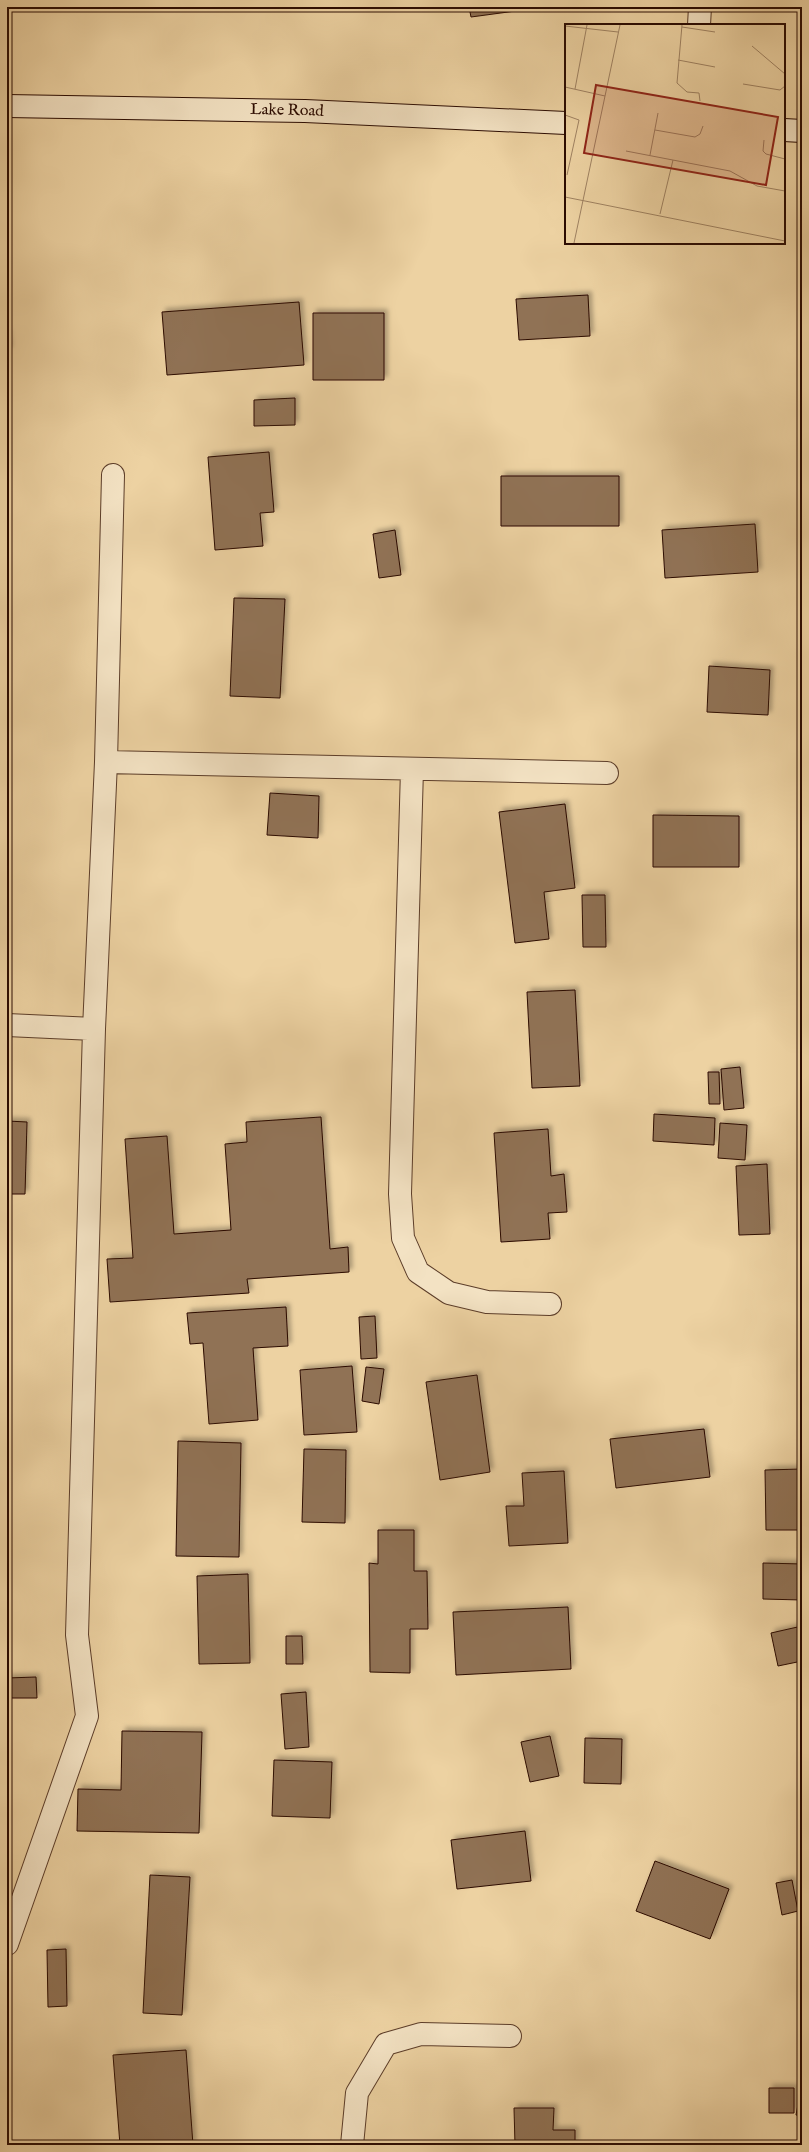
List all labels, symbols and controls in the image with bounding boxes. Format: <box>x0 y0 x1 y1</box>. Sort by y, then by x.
inset map <box>565 24 785 244</box>
street label: Lake Road <box>250 100 325 122</box>

